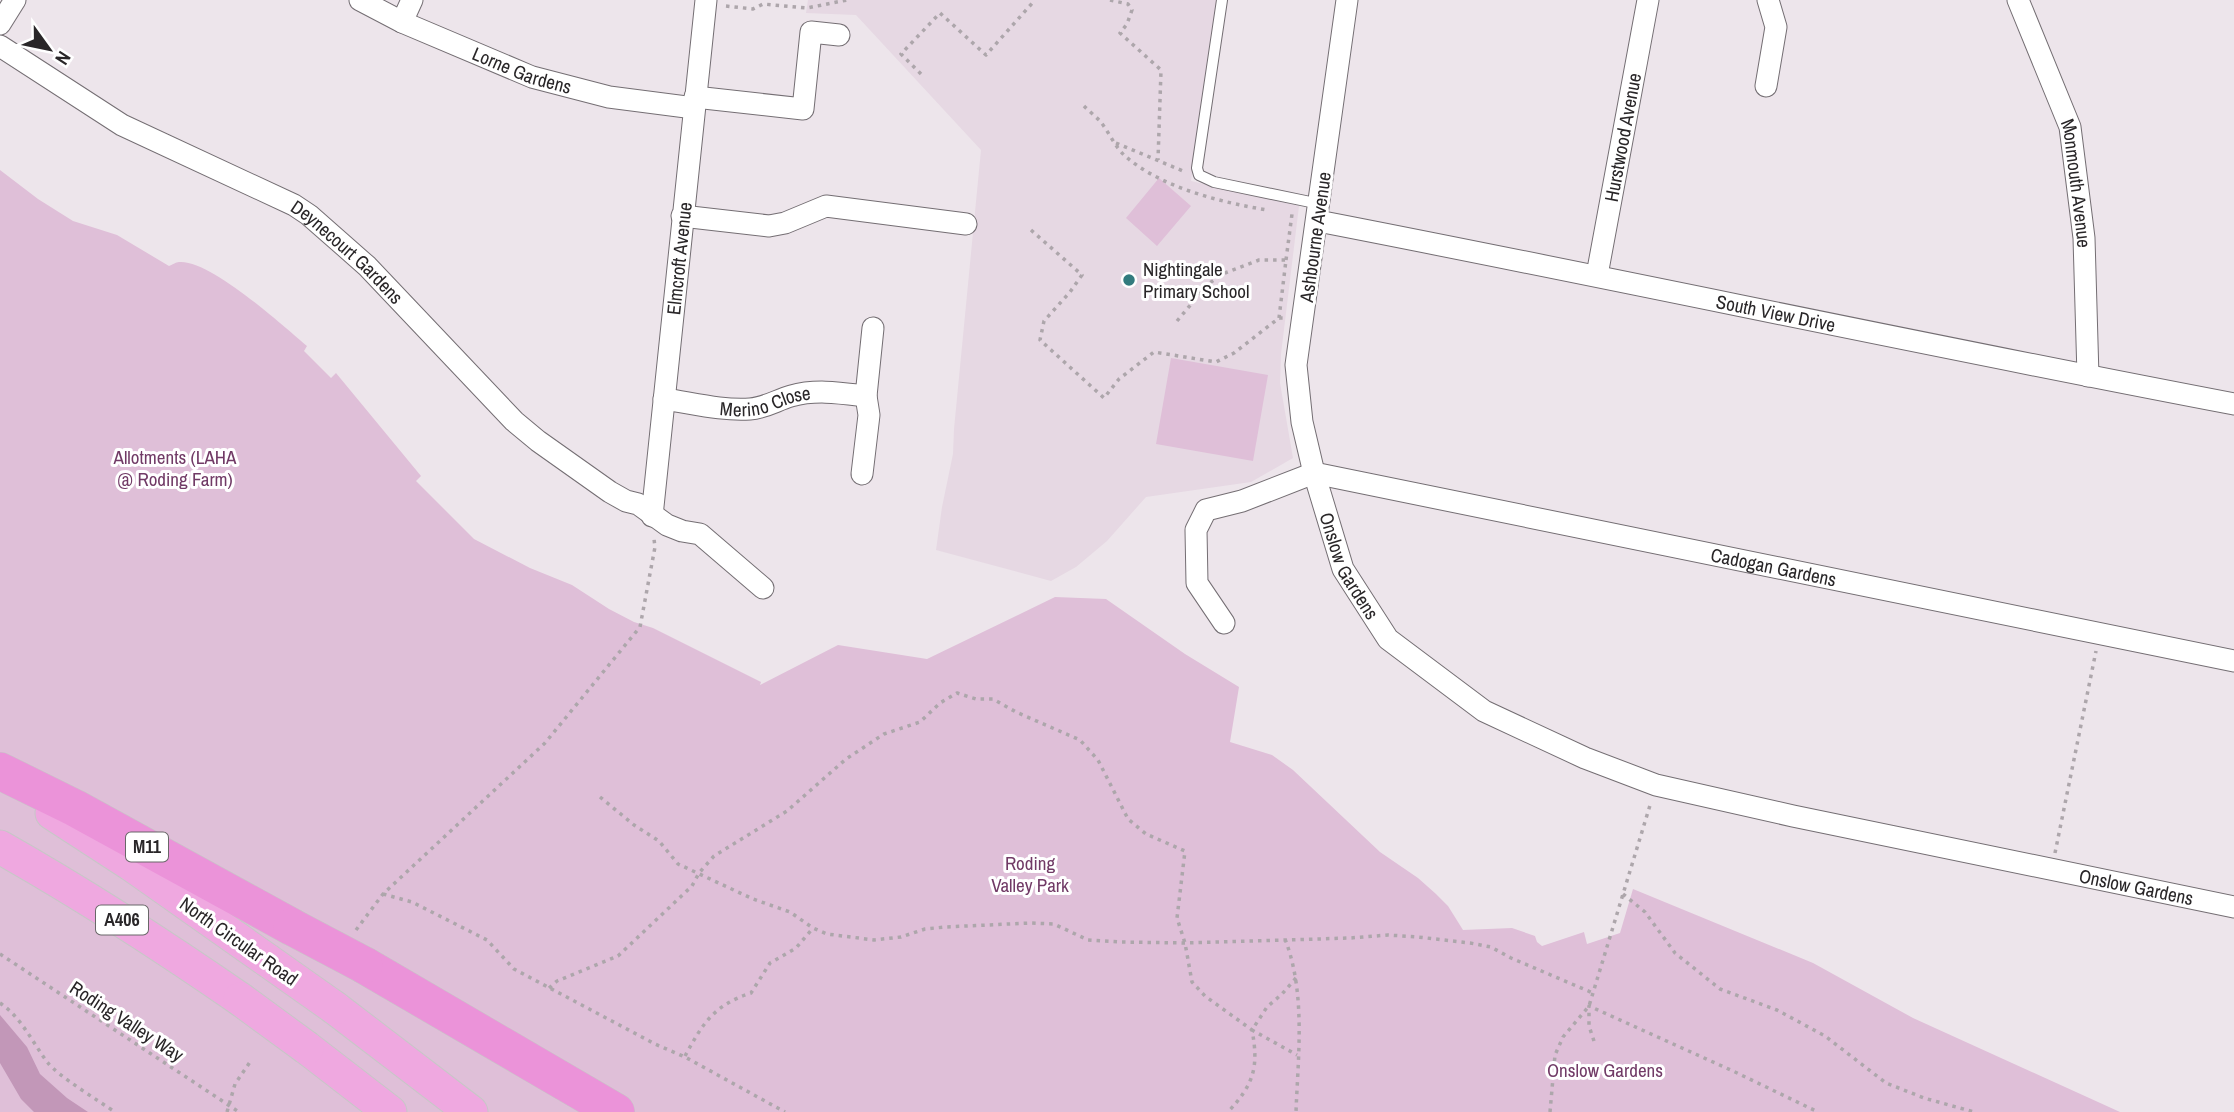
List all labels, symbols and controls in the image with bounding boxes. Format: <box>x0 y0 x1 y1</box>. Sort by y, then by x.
north arrow <box>14 14 84 84</box>
street label: Lorne Gardens <box>468 40 575 100</box>
text: N <box>49 46 77 70</box>
street label: Hurstwood Avenue <box>1598 71 1647 204</box>
street label: Monmouth Avenue <box>2055 115 2097 248</box>
street label: Ashbourne Avenue <box>1293 170 1337 305</box>
street label: Deynecourt Gardens <box>286 194 409 310</box>
street label: Elmcroft Avenue <box>660 201 698 316</box>
place label: Nightingale Primary School <box>1143 256 1250 304</box>
marker: Nightingale Primary School <box>1121 272 1137 288</box>
street label: South View Drive <box>1714 288 1838 338</box>
street label: Merino Close <box>719 380 812 422</box>
park label: Allotments (LAHA @ Roding Farm) <box>113 444 237 492</box>
street label: Onslow Gardens <box>1314 509 1385 625</box>
street label: Cadogan Gardens <box>1708 541 1839 592</box>
road number: M11 <box>126 832 168 862</box>
park label: Roding Valley Park <box>991 850 1069 898</box>
street label: Onslow Gardens <box>2077 862 2196 911</box>
street label: North Circular Road <box>175 891 303 991</box>
road number: A406 <box>96 905 148 934</box>
street label: Roding Valley Way <box>65 974 189 1068</box>
park label: Onslow Gardens <box>1547 1057 1663 1083</box>

